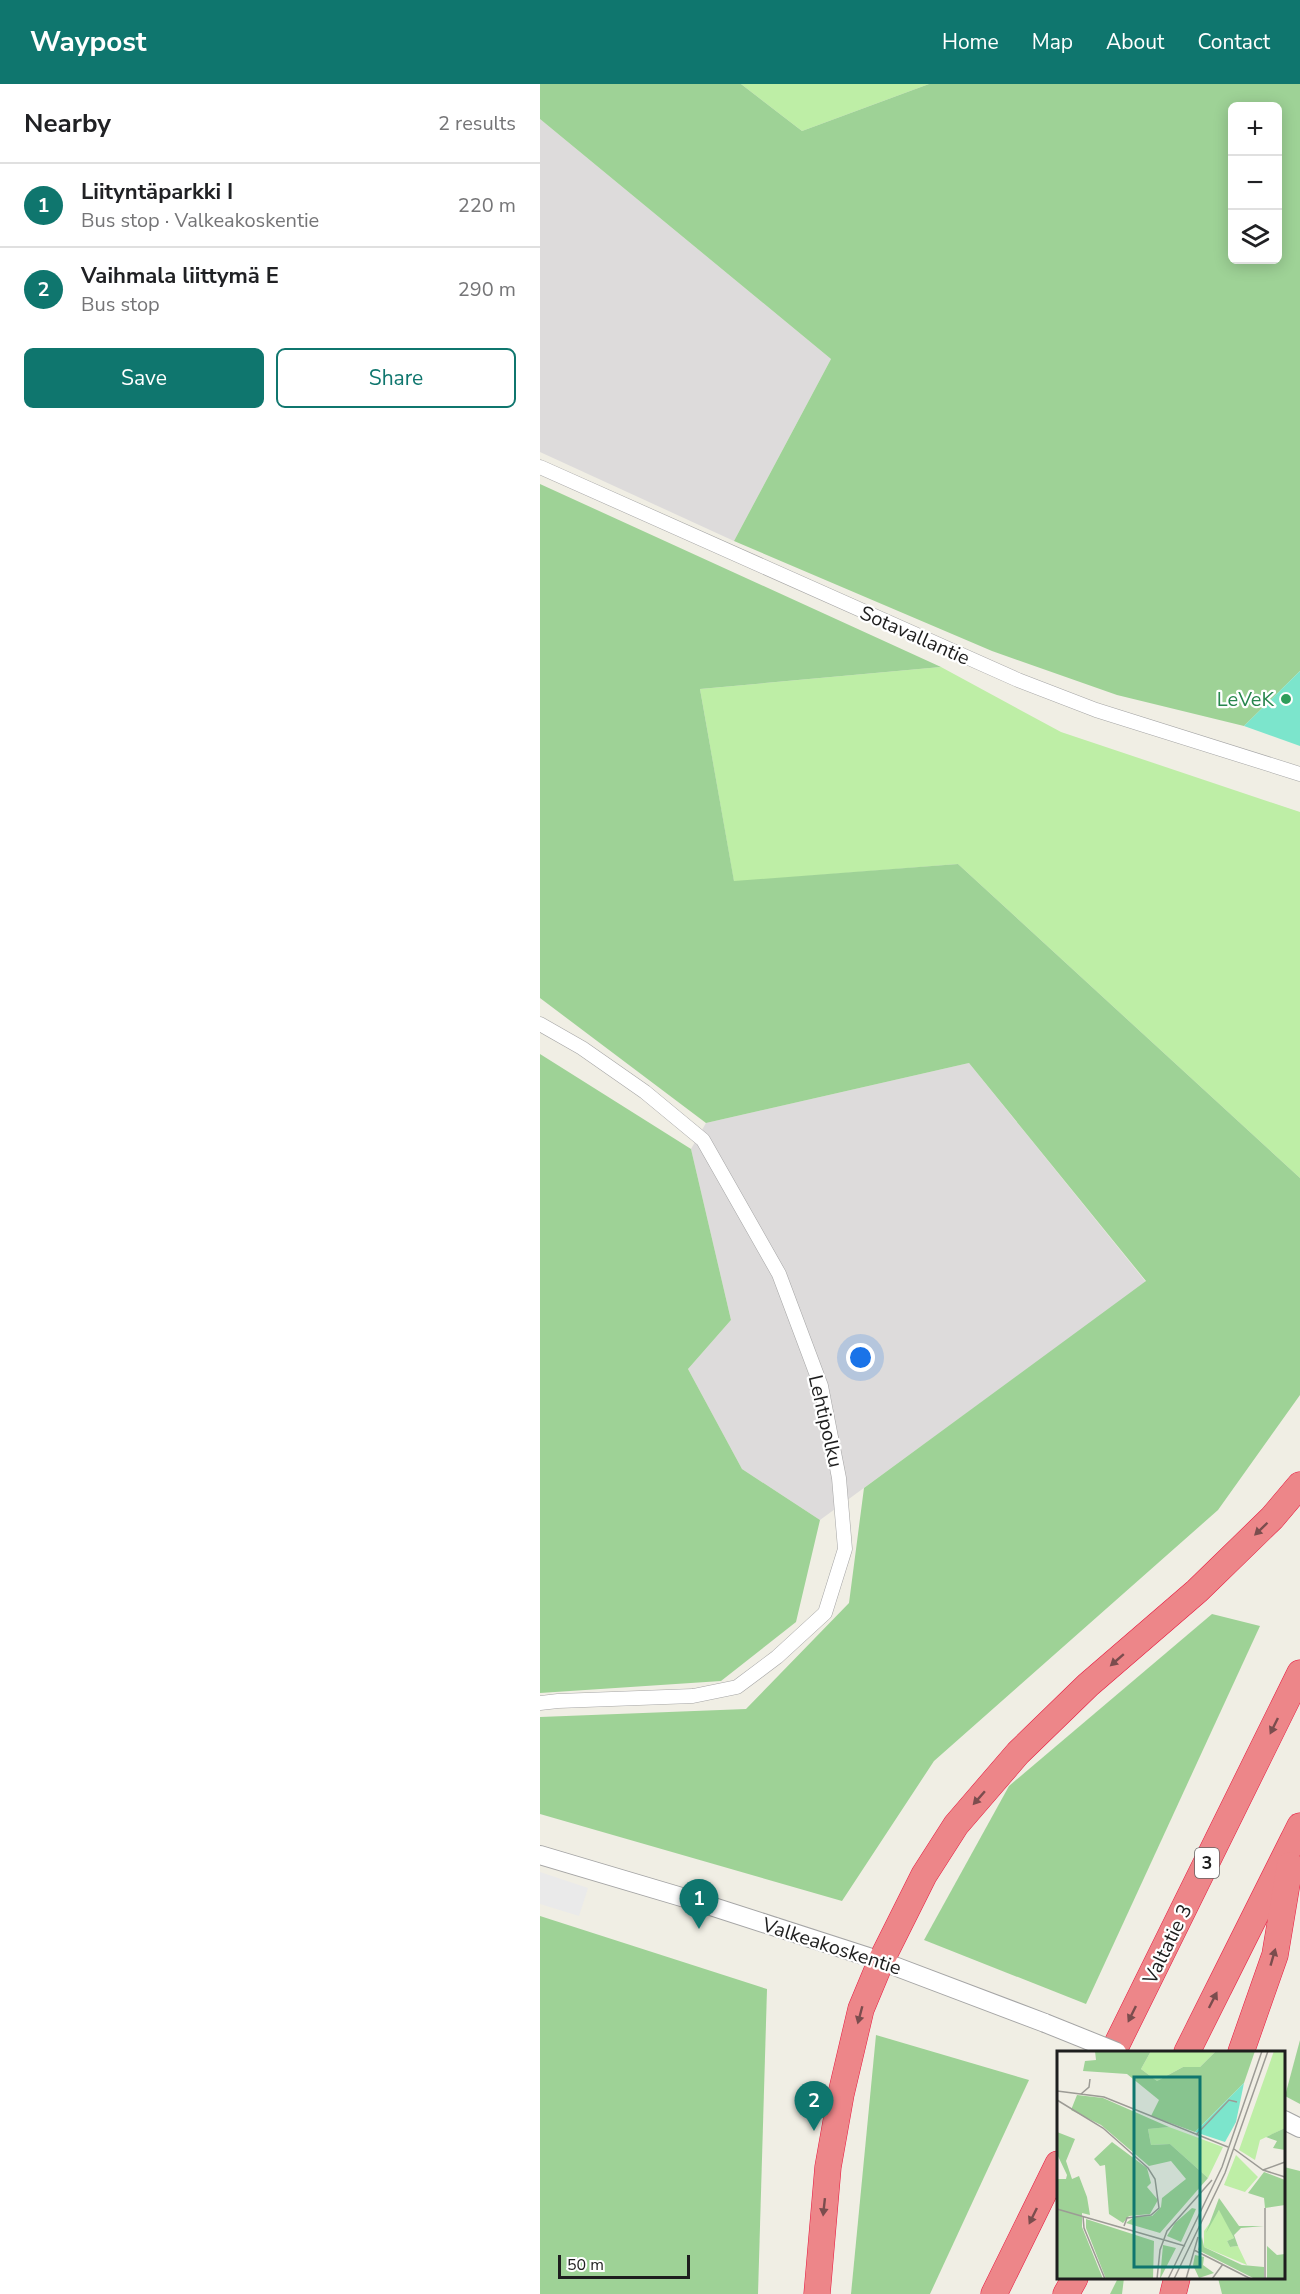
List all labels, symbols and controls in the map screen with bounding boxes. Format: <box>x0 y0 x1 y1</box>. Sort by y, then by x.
text: Waypost <box>30 23 147 61</box>
text: Home <box>942 28 999 56</box>
text: Map <box>1032 28 1073 56</box>
text: About <box>1106 28 1164 56</box>
text: Contact <box>1197 28 1270 56</box>
map controls <box>1228 102 1282 264</box>
button: + <box>1228 102 1282 156</box>
text: Nearby <box>24 106 111 141</box>
text: 2 results <box>438 110 516 137</box>
button: − <box>1228 156 1282 210</box>
text: Liityntäparkki I <box>81 177 233 207</box>
text: 1 <box>38 192 50 219</box>
text: 220 m <box>458 192 516 219</box>
text: Bus stop · Valkeakoskentie <box>81 207 319 234</box>
button: layers <box>1228 210 1282 264</box>
text: Vaihmala liittymä E <box>81 261 279 291</box>
text: 2 <box>38 276 50 303</box>
text: 290 m <box>458 276 516 303</box>
text: Bus stop <box>81 291 160 318</box>
button: Save <box>24 348 264 408</box>
button: Share <box>276 348 516 408</box>
street label: Sotavallantie <box>856 599 974 672</box>
place label: LeVeK <box>1217 686 1274 713</box>
marker: LeVeK <box>1279 692 1293 706</box>
your location <box>846 1343 875 1372</box>
street label: Lehtipolku <box>802 1372 849 1470</box>
one-way arrow <box>1254 1521 1268 1535</box>
one-way arrow <box>1110 1653 1125 1666</box>
one-way arrow <box>1270 1717 1279 1734</box>
one-way arrow <box>973 1790 986 1806</box>
road number: 3 <box>1195 1848 1219 1878</box>
pin: 1 <box>680 1880 718 1929</box>
street label: Valtatie 3 <box>1136 1900 1198 1990</box>
street label: Valkeakoskentie <box>758 1911 905 1982</box>
one-way arrow <box>1269 1948 1278 1966</box>
one-way arrow <box>1209 1992 1218 2009</box>
one-way arrow <box>1128 2005 1137 2022</box>
one-way arrow <box>855 2006 865 2025</box>
inset map <box>1057 2051 1285 2279</box>
pin: 2 <box>794 2082 834 2131</box>
one-way arrow <box>819 2197 829 2216</box>
one-way arrow <box>1028 2208 1037 2225</box>
scale bar <box>558 2252 690 2280</box>
text: 50 m <box>567 2254 604 2276</box>

